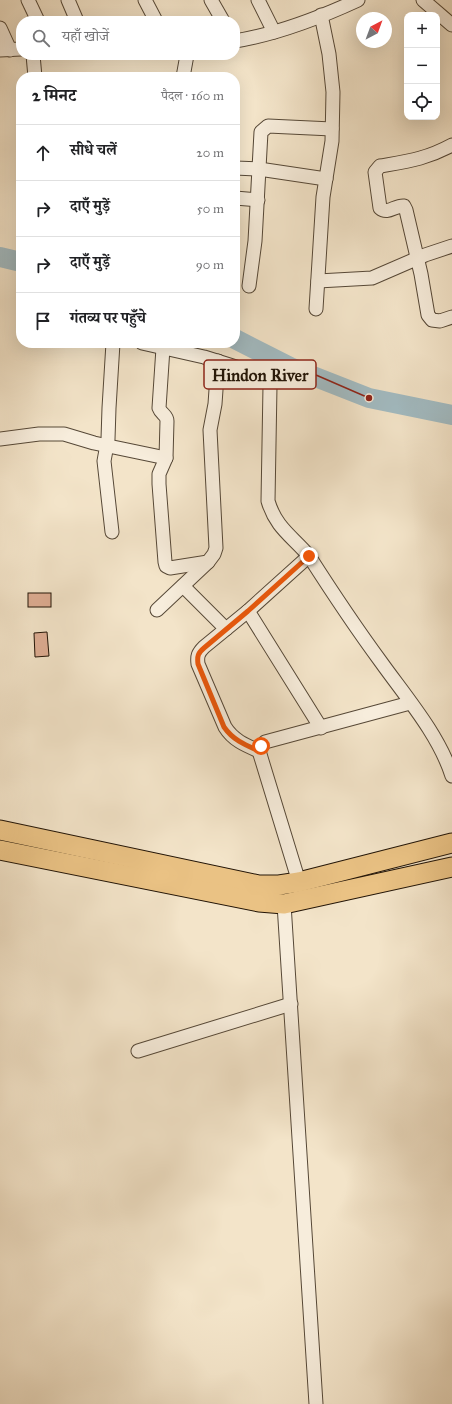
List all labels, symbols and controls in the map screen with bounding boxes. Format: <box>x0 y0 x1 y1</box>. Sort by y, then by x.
north arrow <box>356 12 392 48</box>
map controls <box>404 12 440 120</box>
button: + <box>404 12 440 48</box>
search box <box>16 16 240 60</box>
icon: search <box>30 27 52 49</box>
text: यहाँ खोजें <box>62 27 109 45</box>
button: − <box>404 48 440 84</box>
button: locate <box>404 84 440 120</box>
text: 2 मिनट <box>32 85 76 106</box>
text: पैदल · 160 m <box>161 88 224 104</box>
text: सीधे चलें <box>70 141 117 159</box>
icon: ahead <box>32 142 54 164</box>
text: 20 m <box>196 145 224 161</box>
text: दाएँ मुड़ें <box>70 197 110 215</box>
icon: right <box>32 198 54 220</box>
text: 50 m <box>197 201 224 217</box>
text: दाएँ मुड़ें <box>70 253 110 271</box>
icon: right <box>32 254 54 276</box>
text: 90 m <box>196 257 224 273</box>
text: गंतव्य पर पहुँचे <box>70 309 146 327</box>
icon: arrive <box>32 310 54 332</box>
callout: Hindon River <box>204 360 316 389</box>
text: Hindon River <box>212 365 309 386</box>
route end <box>300 547 318 565</box>
route start <box>252 737 270 755</box>

